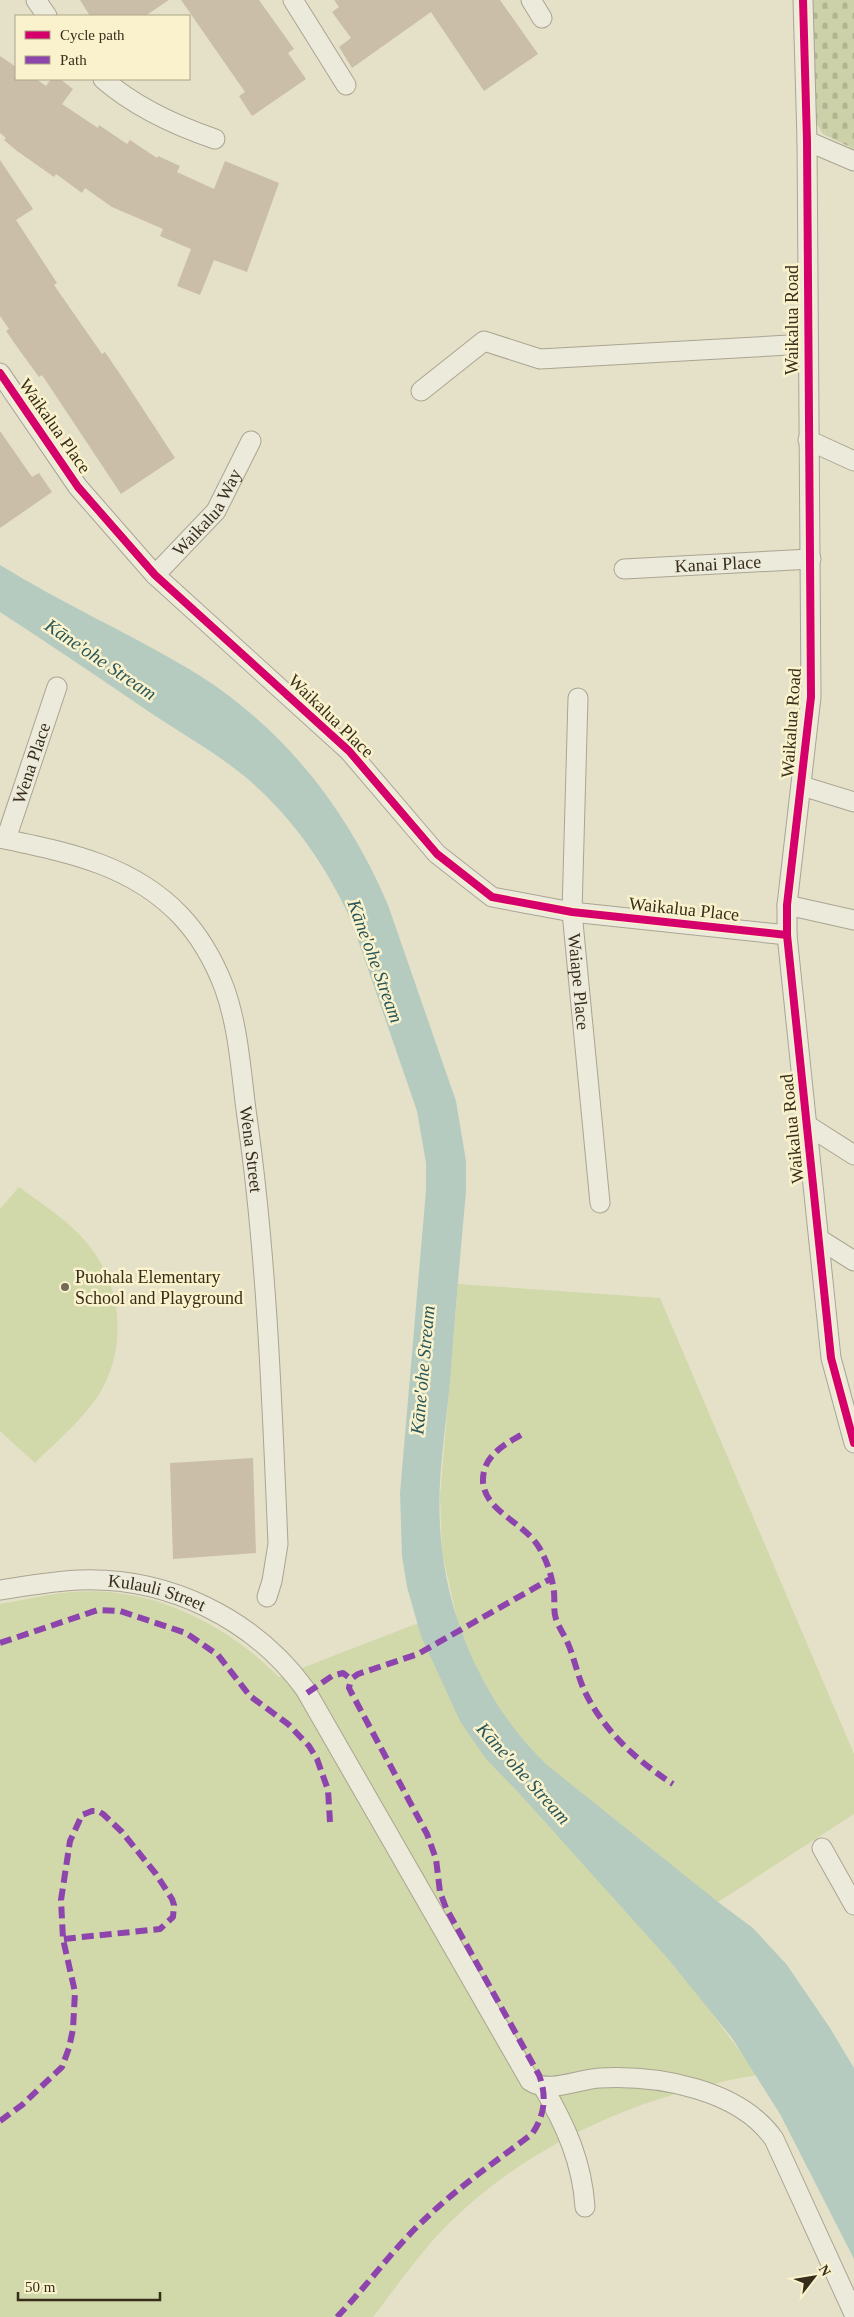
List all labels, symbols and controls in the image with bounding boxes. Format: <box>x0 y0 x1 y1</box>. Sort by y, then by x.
legend <box>15 15 190 80</box>
text: Cycle path <box>60 27 125 43</box>
text: Path <box>60 52 87 68</box>
street label: Waikalua Road <box>782 265 802 375</box>
street label: Waikalua Place <box>15 375 95 477</box>
street label: Waikalua Way <box>168 466 245 560</box>
street label: Kanai Place <box>674 552 762 576</box>
water label: Kāne'ohe Stream <box>40 614 160 704</box>
street label: Waikalua Road <box>777 667 805 779</box>
street label: Waikalua Place <box>284 670 378 762</box>
street label: Wena Place <box>9 720 54 806</box>
street label: Waikalua Place <box>628 893 740 925</box>
water label: Kāne'ohe Stream <box>343 896 408 1026</box>
street label: Waiape Place <box>564 932 593 1031</box>
street label: Waikalua Road <box>776 1073 808 1185</box>
street label: Wena Street <box>236 1105 266 1194</box>
place label: Puohala Elementary School and Playground <box>75 1267 243 1308</box>
marker: Puohala Elementary School and Playground <box>59 1281 71 1293</box>
water label: Kāne'ohe Stream <box>406 1305 439 1436</box>
street label: Kulauli Street <box>107 1570 209 1615</box>
water label: Kāne'ohe Stream <box>472 1717 575 1828</box>
north arrow <box>789 2252 839 2302</box>
text: N <box>816 2262 834 2279</box>
scale bar <box>18 2270 160 2302</box>
text: 50 m <box>25 2279 56 2295</box>

